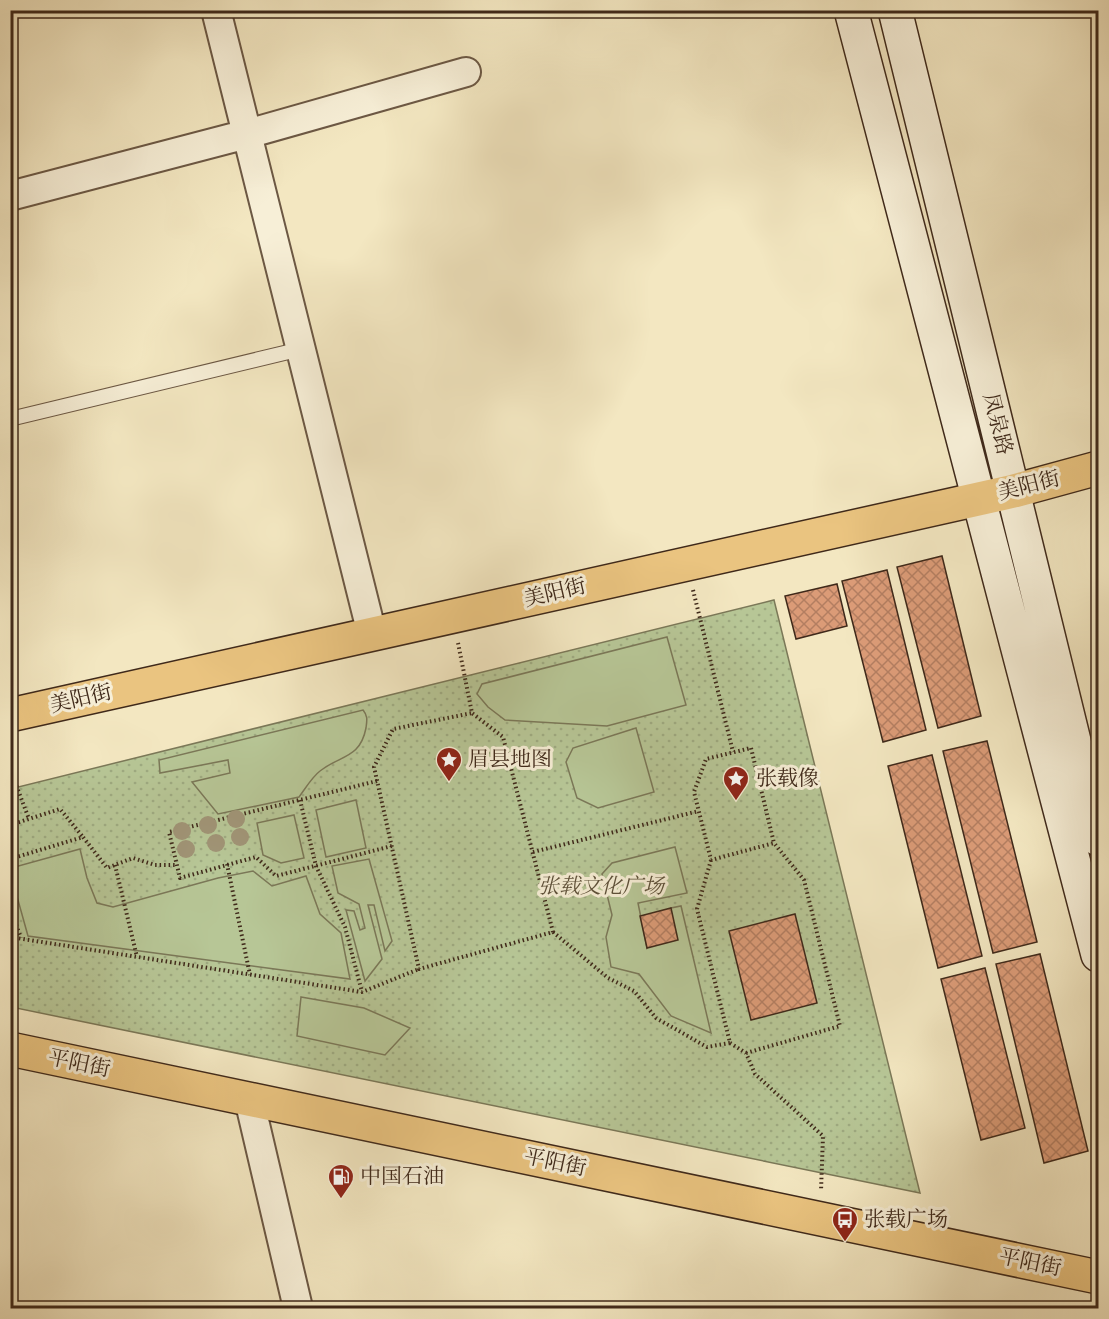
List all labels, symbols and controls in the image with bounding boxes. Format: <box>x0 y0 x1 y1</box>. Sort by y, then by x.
street label: 凤泉路 <box>977 390 1017 458</box>
street label: 美阳街 <box>995 466 1063 506</box>
street label: 美阳街 <box>521 573 589 613</box>
street label: 美阳街 <box>47 679 115 719</box>
place icon: 眉县地图 <box>434 745 464 783</box>
place label: 眉县地图 <box>468 747 552 773</box>
place icon: 张载像 <box>721 764 751 802</box>
place label: 张载像 <box>756 766 819 792</box>
park label: 张载文化广场 <box>538 874 666 900</box>
street label: 平阳街 <box>45 1045 113 1083</box>
street label: 平阳街 <box>521 1144 589 1182</box>
fuel station icon: 中国石油 <box>326 1162 356 1200</box>
place label: 中国石油 <box>360 1164 444 1190</box>
bus stop icon: 张载广场 <box>830 1205 860 1243</box>
place label: 张载广场 <box>864 1207 948 1233</box>
street label: 平阳街 <box>996 1244 1064 1282</box>

